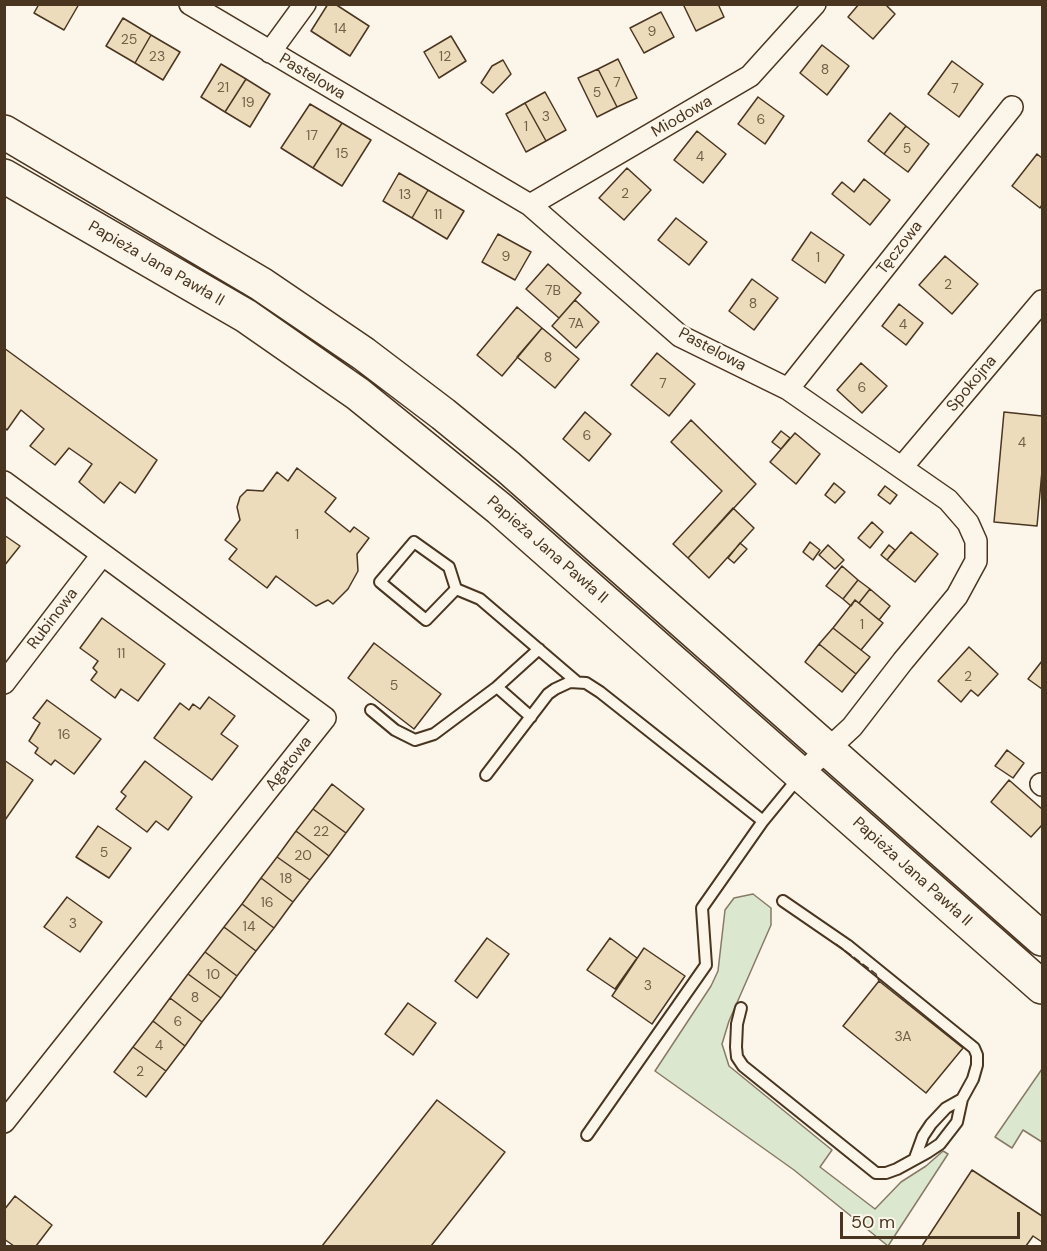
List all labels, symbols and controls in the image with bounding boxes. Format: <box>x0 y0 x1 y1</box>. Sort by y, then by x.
house number: 14 <box>334 21 346 37</box>
house number: 9 <box>648 24 656 40</box>
house number: 25 <box>121 32 137 48</box>
house number: 23 <box>149 49 165 65</box>
house number: 12 <box>439 49 451 65</box>
street label: Pastelowa <box>275 50 349 104</box>
house number: 8 <box>821 62 829 78</box>
house number: 7 <box>613 75 621 91</box>
house number: 21 <box>217 80 229 96</box>
house number: 7 <box>951 81 959 97</box>
house number: 5 <box>593 85 601 101</box>
street label: Miodowa <box>648 92 716 142</box>
house number: 19 <box>241 95 255 111</box>
house number: 3 <box>542 109 550 125</box>
house number: 6 <box>757 112 765 128</box>
house number: 1 <box>524 119 528 135</box>
house number: 17 <box>306 128 318 144</box>
house number: 5 <box>903 141 911 157</box>
house number: 15 <box>336 146 348 162</box>
house number: 4 <box>696 149 704 165</box>
house number: 2 <box>621 186 629 202</box>
house number: 13 <box>399 187 411 203</box>
house number: 11 <box>434 207 442 223</box>
street label: Papieża Jana Pawła II <box>85 217 227 311</box>
street label: Tęczowa <box>873 217 927 279</box>
house number: 9 <box>502 249 510 265</box>
house number: 1 <box>816 250 820 266</box>
house number: 2 <box>944 277 952 293</box>
house number: 7B <box>545 283 561 299</box>
house number: 8 <box>749 296 757 312</box>
house number: 7A <box>568 316 584 332</box>
house number: 4 <box>899 317 907 333</box>
street label: Pastelowa <box>675 324 749 376</box>
house number: 8 <box>544 350 552 366</box>
street label: Spokojna <box>943 352 1001 416</box>
house number: 7 <box>659 376 667 392</box>
house number: 6 <box>858 380 866 396</box>
house number: 6 <box>583 428 591 444</box>
house number: 4 <box>1018 435 1026 451</box>
street label: Papieża Jana Pawła II <box>483 492 611 608</box>
house number: 1 <box>295 527 299 543</box>
street label: Rubinowa <box>24 585 82 653</box>
house number: 1 <box>860 617 864 633</box>
house number: 11 <box>117 646 125 662</box>
house number: 2 <box>964 669 972 685</box>
house number: 5 <box>390 678 398 694</box>
house number: 16 <box>57 727 71 743</box>
street label: Agatowa <box>262 733 316 795</box>
street label: Papieża Jana Pawła II <box>848 813 976 931</box>
house number: 22 <box>313 824 329 840</box>
house number: 5 <box>100 845 108 861</box>
house number: 20 <box>294 848 312 864</box>
house number: 18 <box>280 871 292 887</box>
house number: 16 <box>260 895 274 911</box>
house number: 3 <box>69 916 77 932</box>
house number: 14 <box>243 919 255 935</box>
house number: 10 <box>206 967 220 983</box>
house number: 3 <box>644 978 652 994</box>
house number: 8 <box>191 990 199 1006</box>
house number: 6 <box>174 1014 182 1030</box>
house number: 3A <box>894 1029 912 1045</box>
house number: 4 <box>155 1038 163 1054</box>
house number: 2 <box>136 1064 144 1080</box>
scale bar <box>843 1200 1023 1238</box>
text: 50 m <box>851 1210 895 1234</box>

